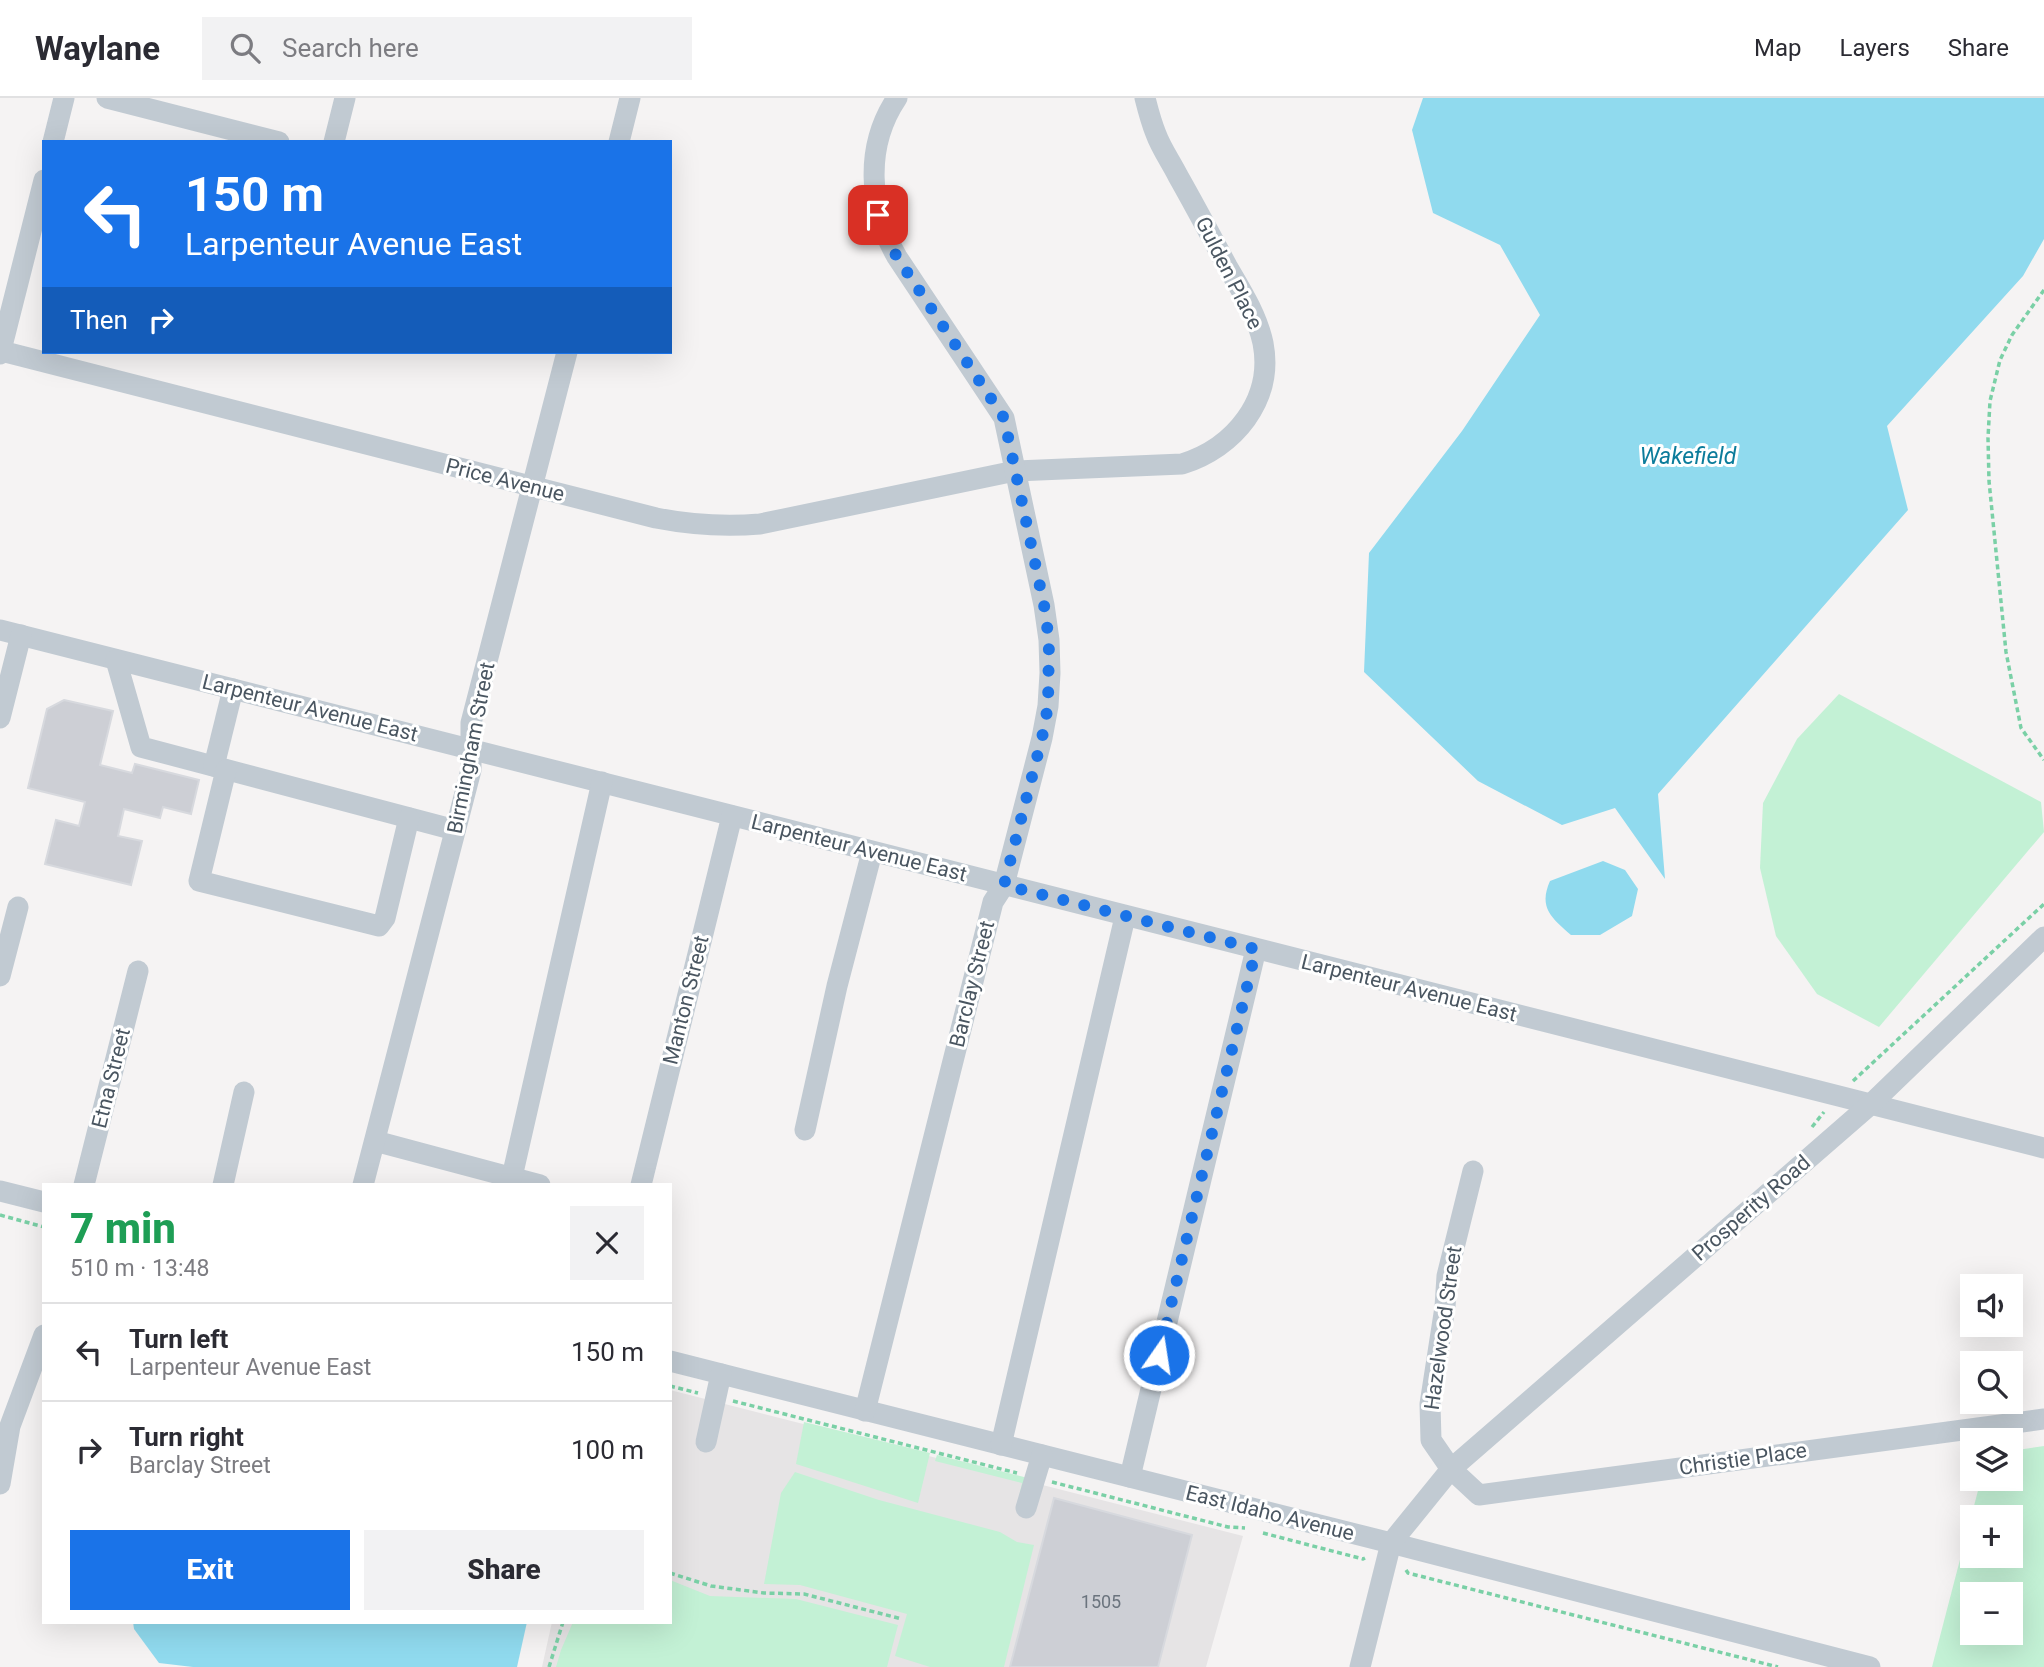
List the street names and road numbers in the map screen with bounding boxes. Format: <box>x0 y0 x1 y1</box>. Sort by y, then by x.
street label: Gulden Place <box>1190 213 1268 333</box>
street label: Price Avenue <box>443 454 567 506</box>
street label: Birmingham Street <box>443 660 499 836</box>
street label: Larpenteur Avenue East <box>200 670 420 746</box>
street label: Larpenteur Avenue East <box>749 810 969 886</box>
street label: Barclay Street <box>945 918 999 1050</box>
street label: Manton Street <box>658 933 714 1067</box>
street label: Larpenteur Avenue East <box>1299 950 1519 1026</box>
street label: Etna Street <box>87 1025 135 1131</box>
street label: Prosperity Road <box>1687 1150 1815 1266</box>
street label: Hazelwood Street <box>1420 1244 1466 1411</box>
street label: Christie Place <box>1678 1438 1808 1480</box>
street label: East Idaho Avenue <box>1183 1480 1357 1546</box>

